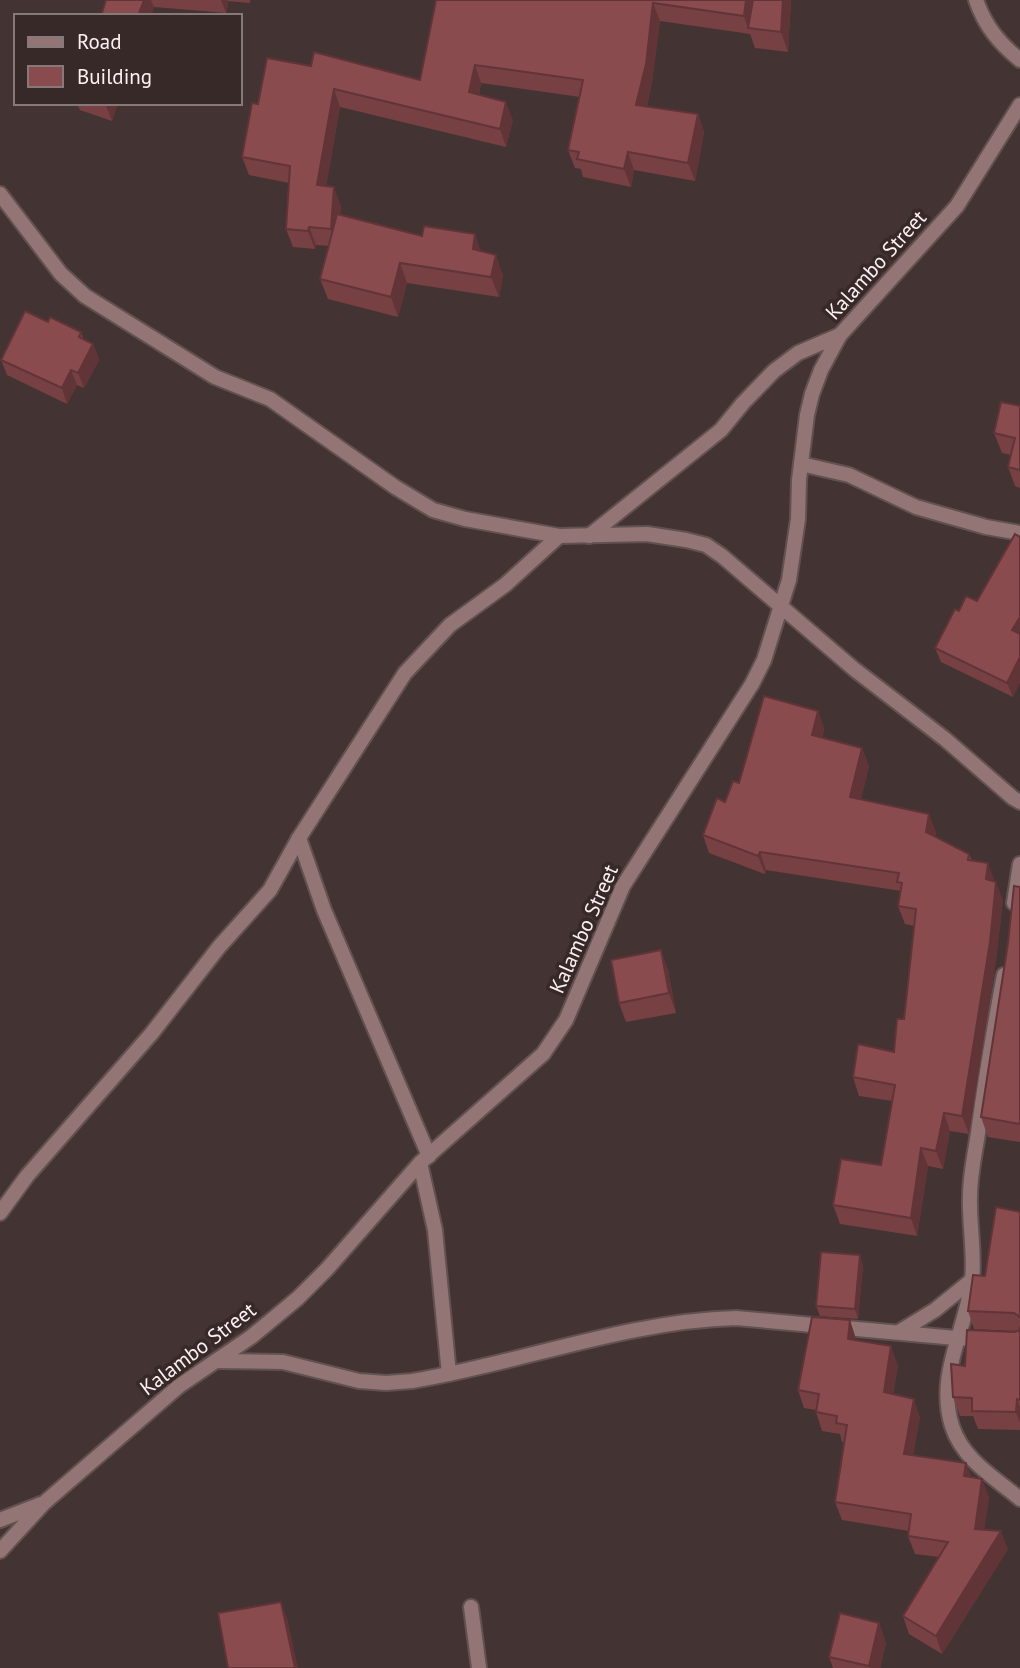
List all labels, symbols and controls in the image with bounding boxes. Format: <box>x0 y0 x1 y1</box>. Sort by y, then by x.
legend <box>14 14 242 105</box>
text: Road <box>77 28 121 55</box>
text: Building <box>77 63 152 90</box>
street label: Kalambo Street <box>819 204 932 325</box>
street label: Kalambo Street <box>543 860 624 997</box>
street label: Kalambo Street <box>134 1296 261 1401</box>

